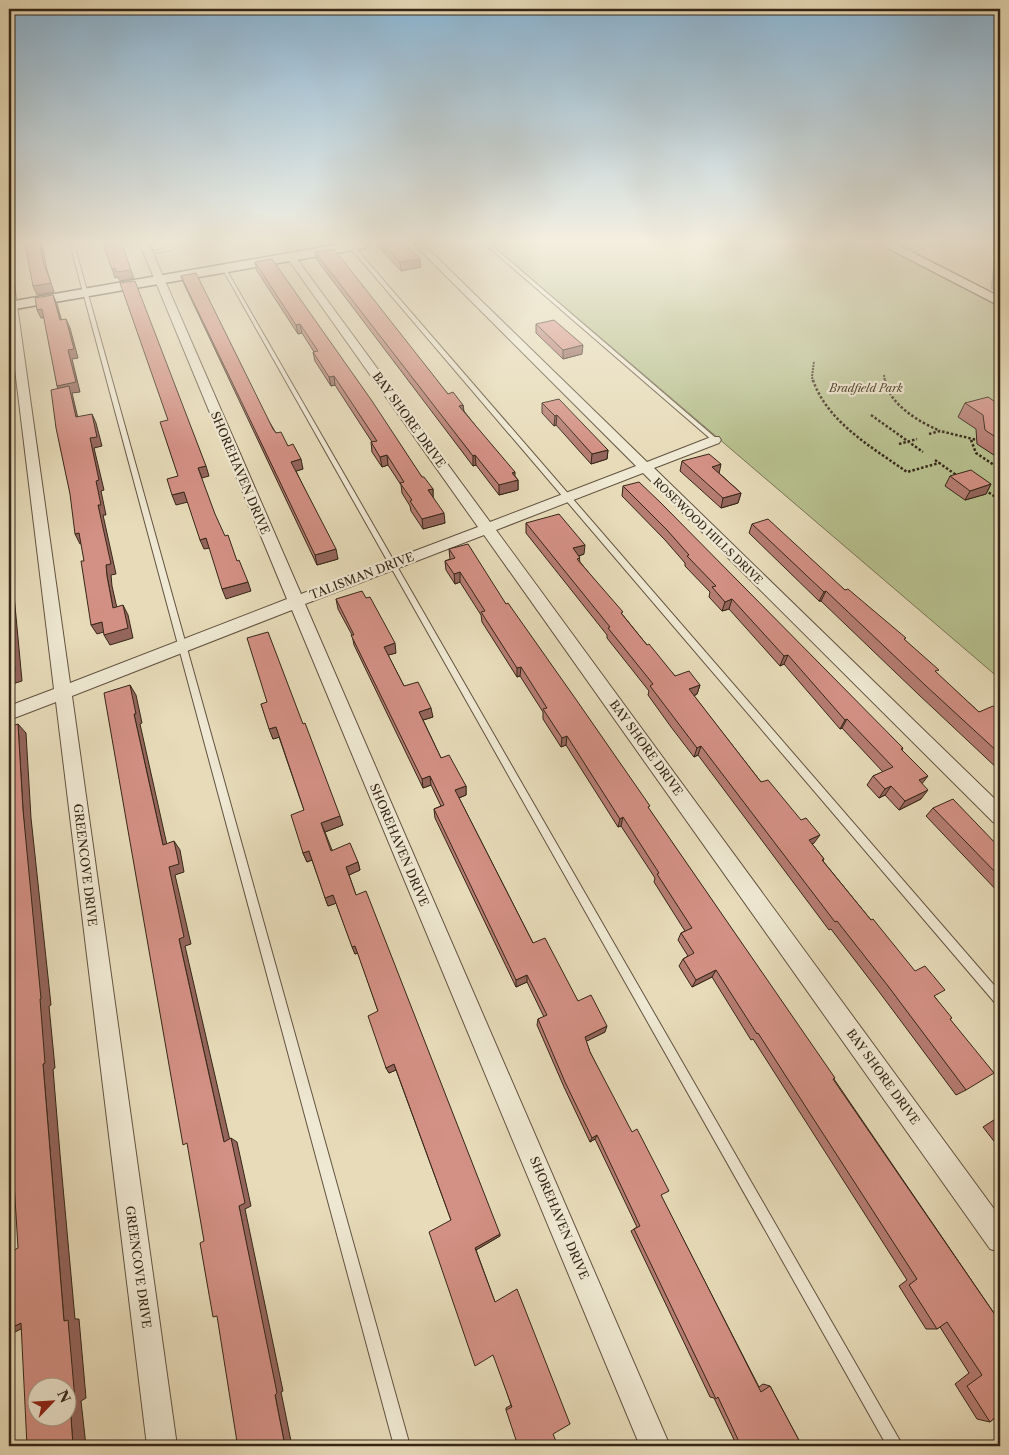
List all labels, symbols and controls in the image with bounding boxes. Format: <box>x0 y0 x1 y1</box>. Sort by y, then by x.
street label: BAY SHORE DRIVE <box>370 369 449 470</box>
park label: Bradfield Park <box>828 381 903 395</box>
street label: SHOREHAVEN DRIVE <box>208 409 273 537</box>
street label: ROSEWOOD HILLS DRIVE <box>650 475 766 587</box>
street label: TALISMAN DRIVE <box>308 549 416 602</box>
street label: BAY SHORE DRIVE <box>607 697 686 798</box>
street label: SHOREHAVEN DRIVE <box>367 781 432 909</box>
street label: GREENCOVE DRIVE <box>71 803 100 927</box>
street label: BAY SHORE DRIVE <box>844 1026 923 1127</box>
street label: SHOREHAVEN DRIVE <box>527 1154 592 1282</box>
street label: GREENCOVE DRIVE <box>122 1205 155 1329</box>
north arrow <box>28 1378 78 1428</box>
text: N <box>53 1387 75 1406</box>

